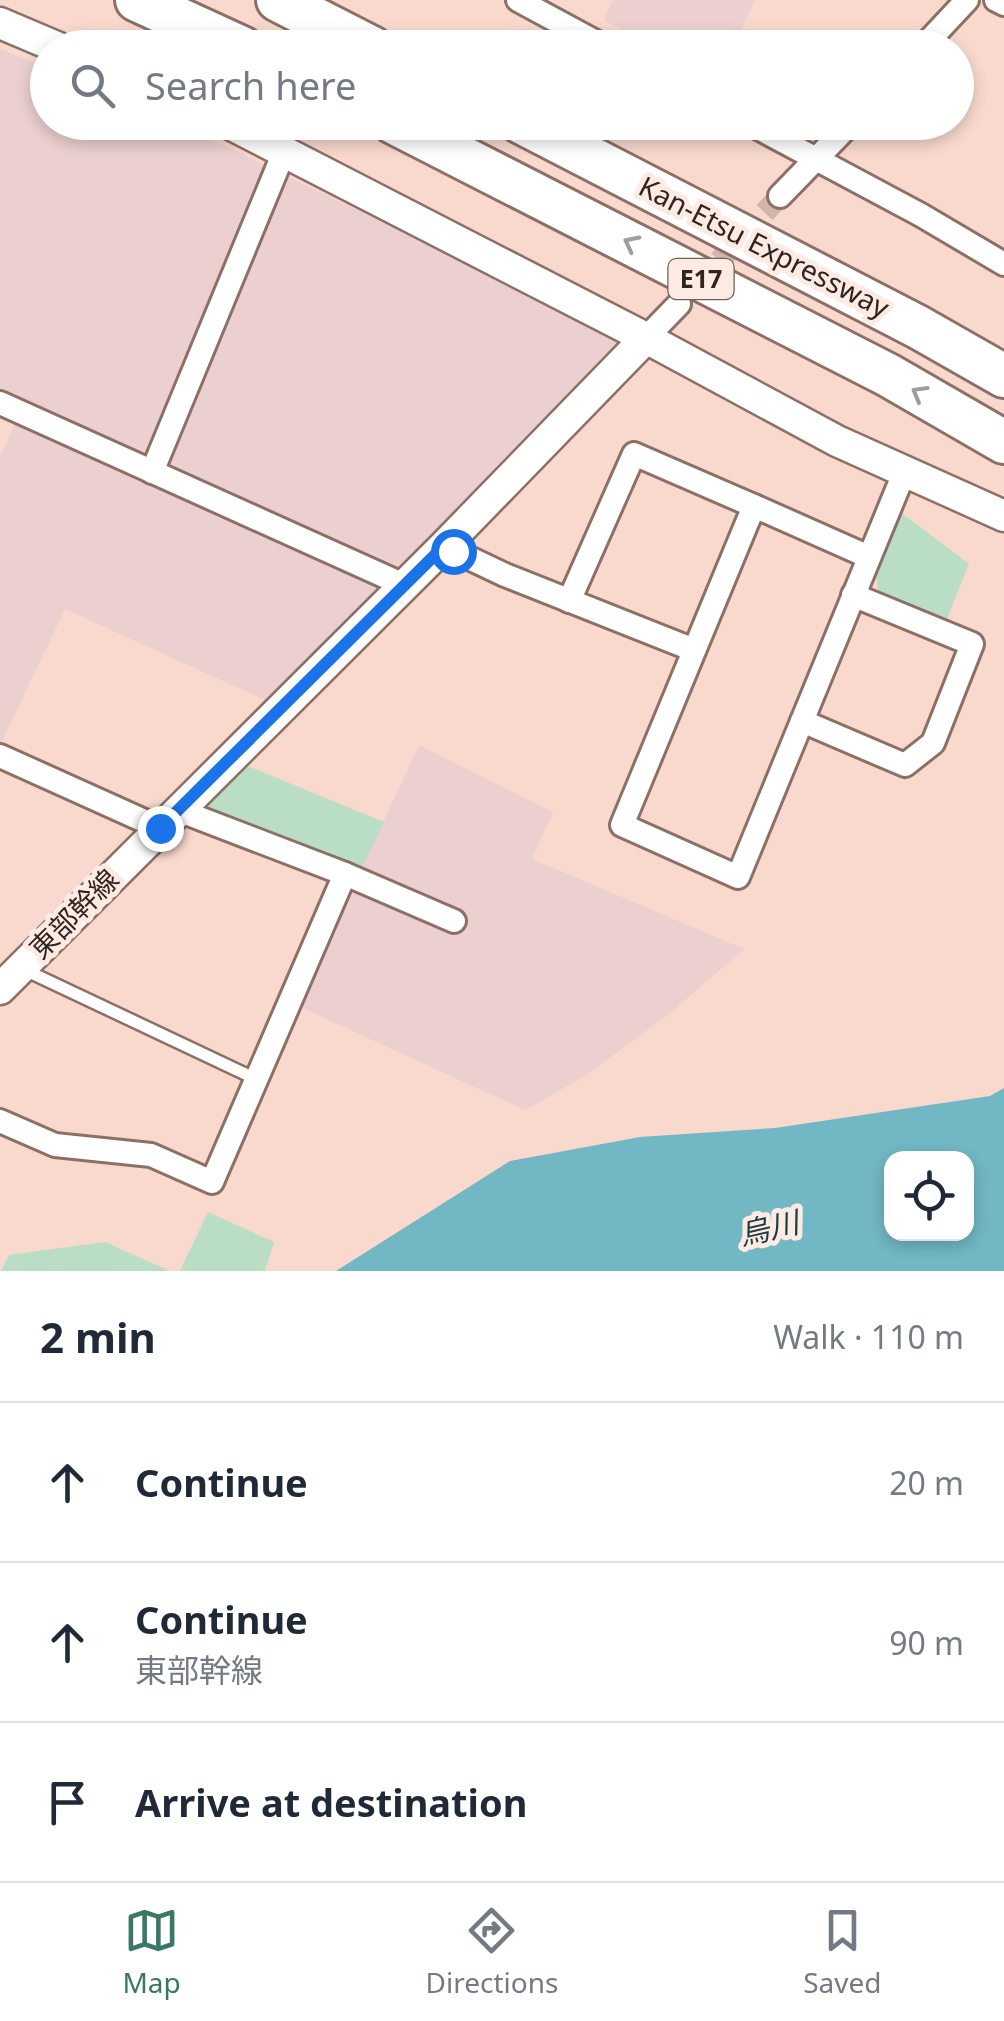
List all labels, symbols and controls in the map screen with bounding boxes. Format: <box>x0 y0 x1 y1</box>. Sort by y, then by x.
search box <box>30 30 974 140</box>
icon: search <box>65 58 120 113</box>
text: Search here <box>145 59 356 111</box>
street label: Kan-Etsu Expressway <box>633 166 897 326</box>
one-way arrow <box>624 236 642 255</box>
road number: E17 <box>668 259 734 299</box>
one-way arrow <box>912 386 930 406</box>
route start <box>431 529 477 575</box>
route end <box>138 806 184 852</box>
street label: 東部幹線 <box>20 860 126 966</box>
map controls <box>884 1151 974 1241</box>
button: locate <box>884 1151 974 1241</box>
water label: 烏川 <box>735 1200 805 1254</box>
text: 2 min <box>40 1308 156 1365</box>
text: Walk · 110 m <box>773 1315 964 1358</box>
icon: ahead <box>40 1455 95 1510</box>
text: Continue <box>135 1456 308 1508</box>
text: 20 m <box>889 1461 964 1504</box>
text: Continue <box>135 1593 308 1645</box>
icon: ahead <box>40 1615 95 1670</box>
text: 90 m <box>889 1621 964 1664</box>
text: 東部幹線 <box>135 1648 263 1691</box>
icon: arrive <box>40 1775 95 1830</box>
text: Arrive at destination <box>135 1776 527 1828</box>
tab: Map <box>122 1903 181 2001</box>
tab: Directions <box>426 1903 558 2001</box>
tab: Saved <box>803 1903 882 2001</box>

